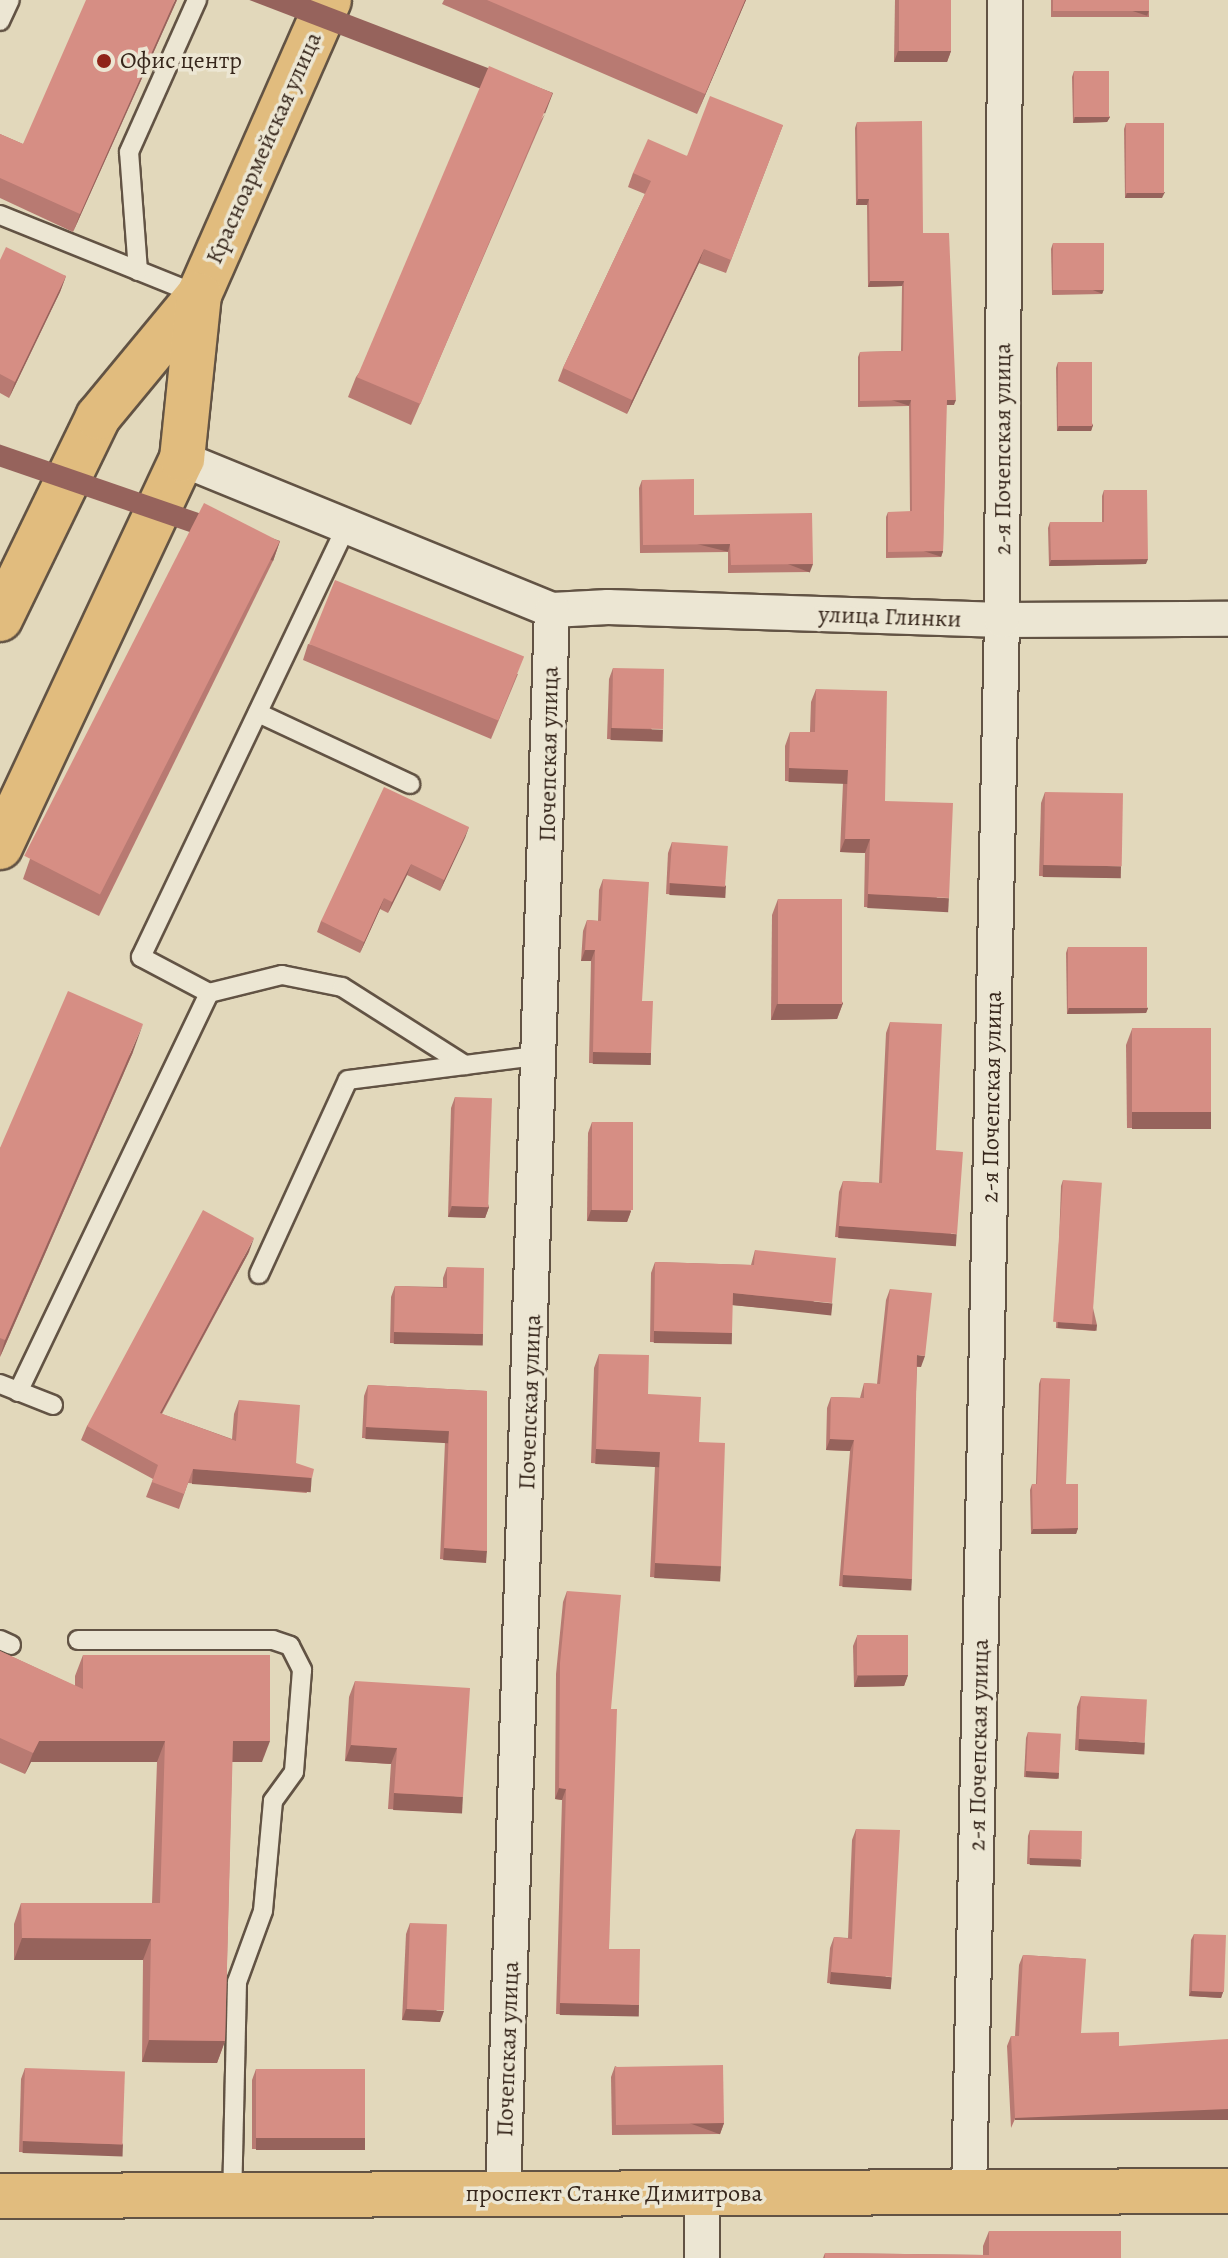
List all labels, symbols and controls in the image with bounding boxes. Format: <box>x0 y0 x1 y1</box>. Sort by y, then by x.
street label: Красноармейская улица <box>200 28 328 268</box>
place label: Офис центр <box>120 47 242 75</box>
marker: Офис центр <box>95 52 113 70</box>
street label: 2-я Почепская улица <box>989 343 1017 555</box>
street label: улица Глинки <box>818 600 962 634</box>
street label: Почепская улица <box>533 666 565 842</box>
street label: 2-я Почепская улица <box>976 991 1008 1203</box>
street label: Почепская улица <box>513 1314 547 1490</box>
street label: 2-я Почепская улица <box>963 1639 995 1851</box>
street label: Почепская улица <box>491 1961 525 2137</box>
street label: проспект Станке Димитрова <box>465 2180 763 2208</box>

